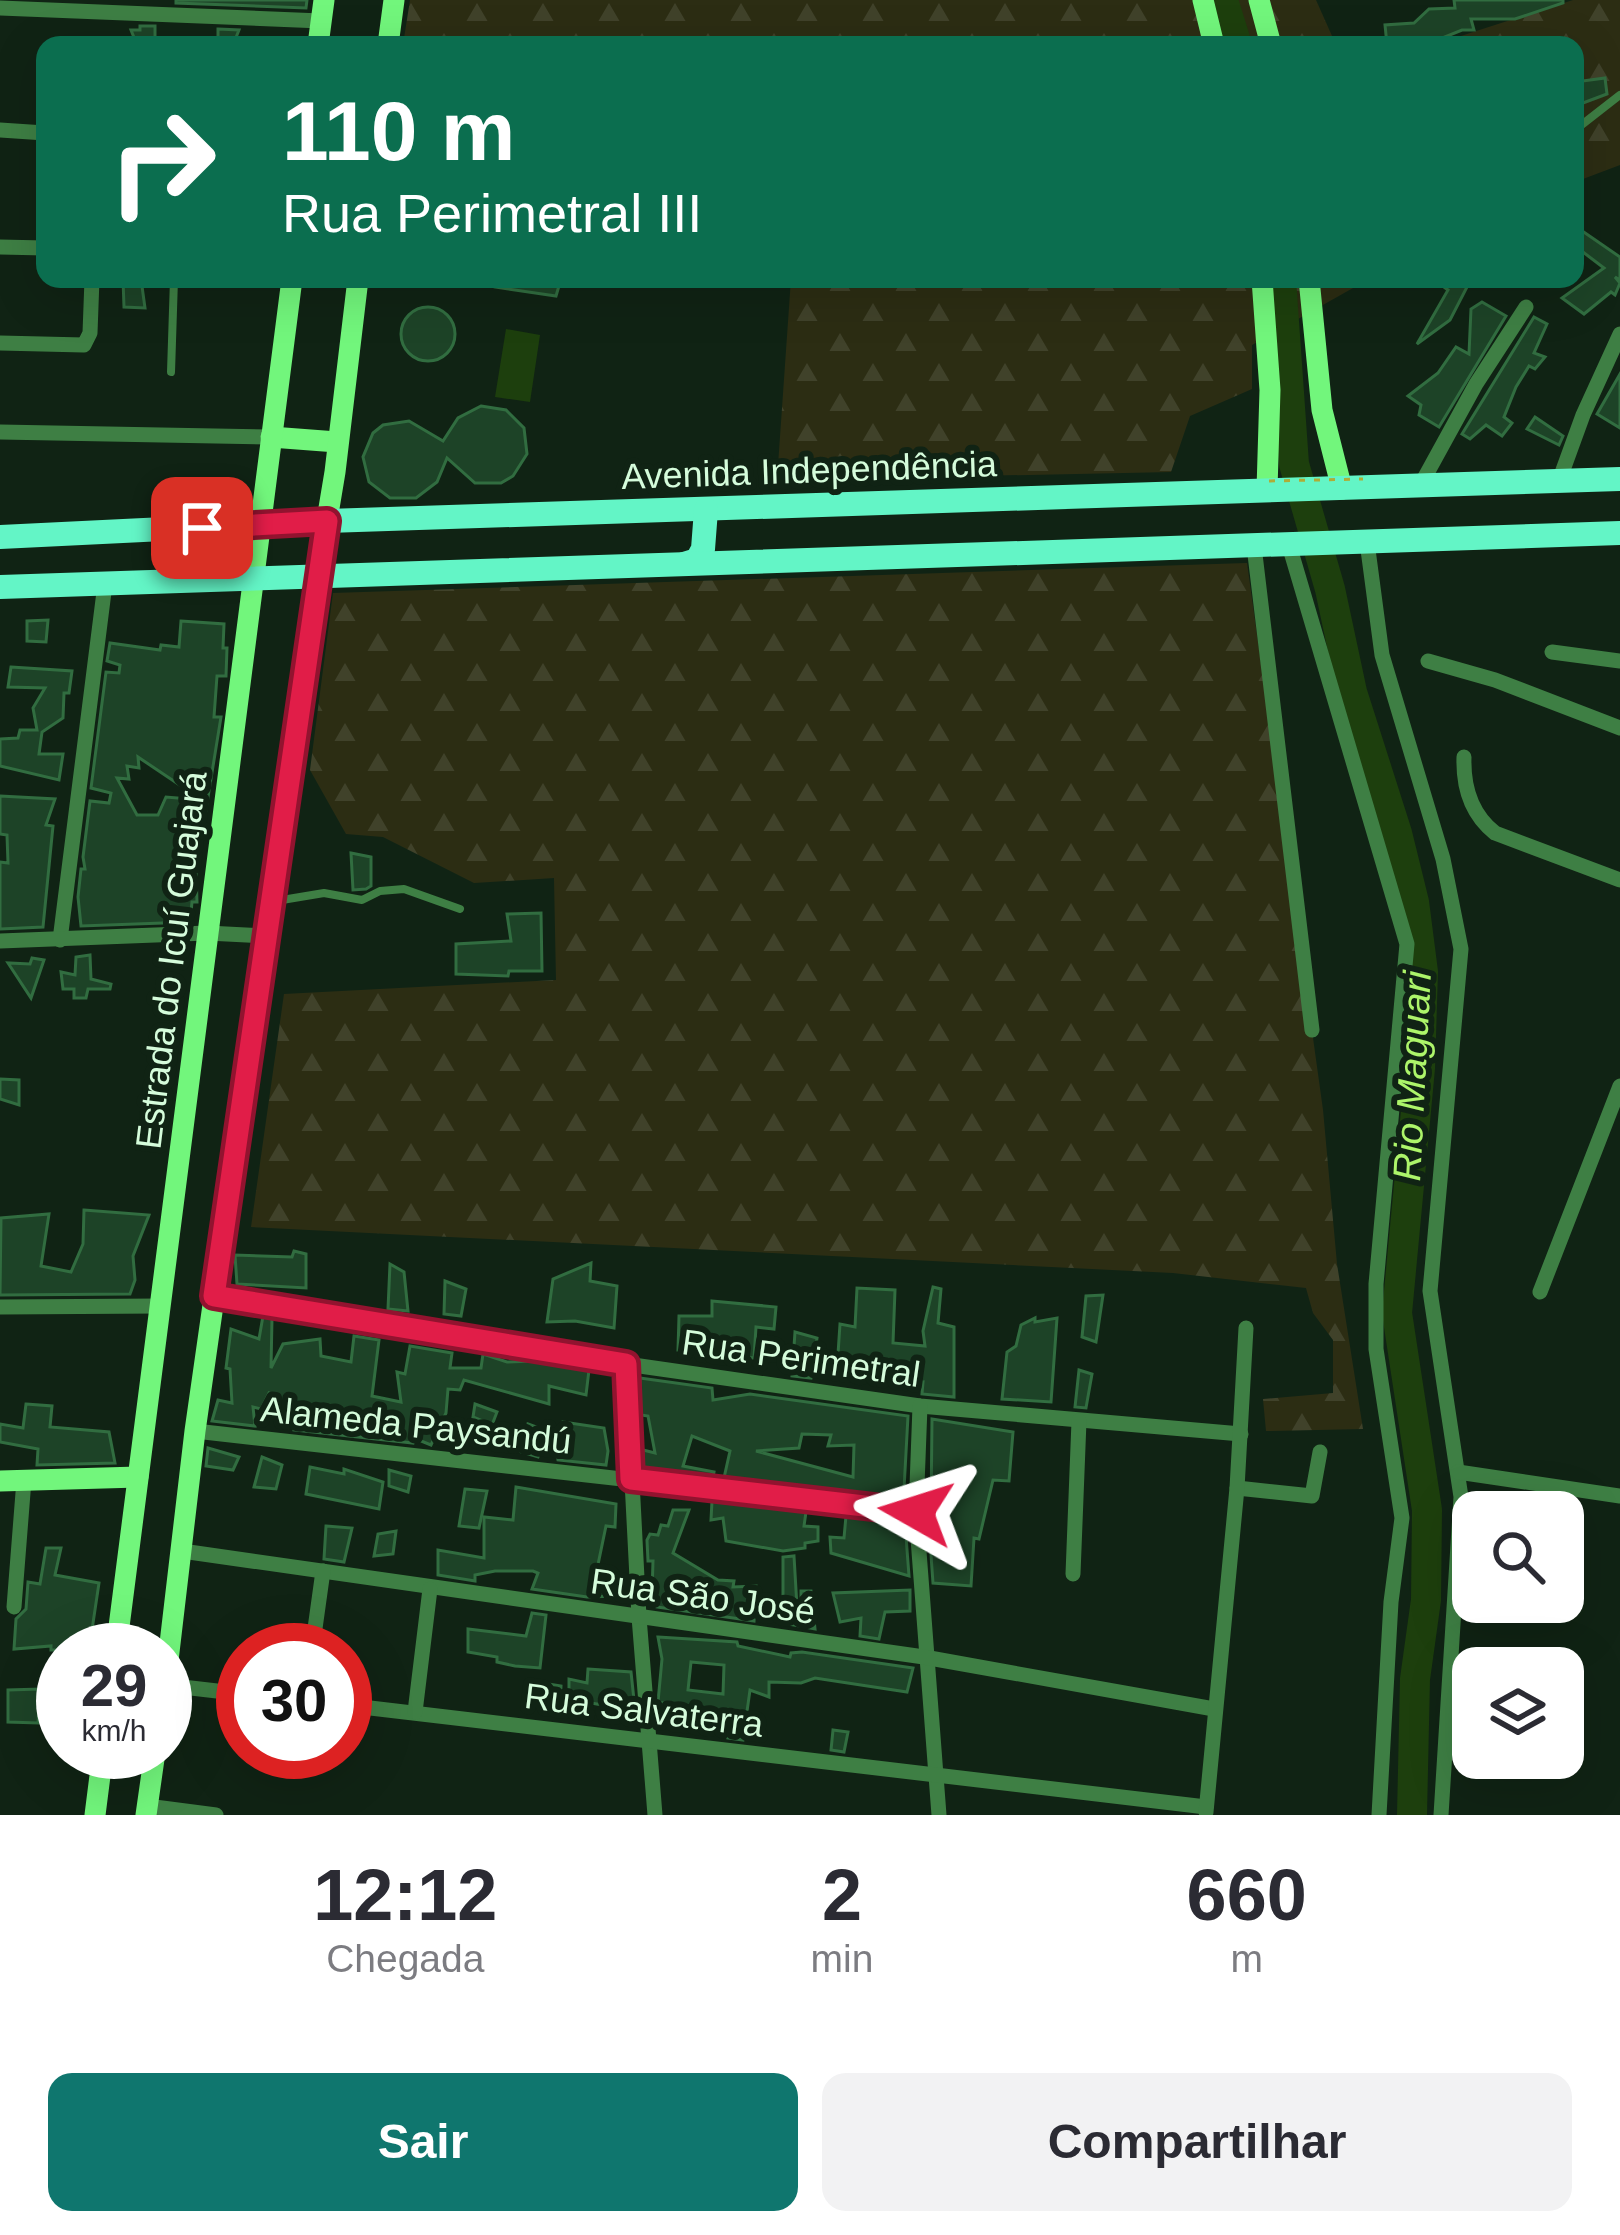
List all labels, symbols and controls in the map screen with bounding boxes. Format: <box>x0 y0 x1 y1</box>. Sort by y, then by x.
icon: right <box>84 84 240 240</box>
text: 110 m <box>282 84 516 178</box>
text: Rua Perimetral III <box>282 183 702 243</box>
street label: Avenida Independência <box>621 443 998 497</box>
pin <box>151 477 253 579</box>
icon: arrive <box>169 495 235 561</box>
street label: Estrada do Icuí Guajará <box>127 768 215 1151</box>
water label: Rio Maguari <box>1385 969 1439 1182</box>
street label: Rua Perimetral <box>679 1321 923 1395</box>
street label: Alameda Paysandú <box>259 1388 573 1462</box>
position arrow <box>853 1449 979 1575</box>
map controls <box>1452 1491 1584 1779</box>
button: search <box>1452 1491 1584 1623</box>
street label: Rua São José <box>588 1560 818 1632</box>
speed limit sign: 30 <box>216 1623 372 1779</box>
button: layers <box>1452 1647 1584 1779</box>
text: 29 <box>81 1652 147 1719</box>
street label: Rua Salvaterra <box>522 1675 767 1745</box>
text: km/h <box>81 1714 147 1747</box>
text: 12:12 <box>313 1855 497 1935</box>
text: 2 <box>822 1855 862 1935</box>
text: 660 <box>1187 1855 1307 1935</box>
text: Chegada <box>326 1937 484 1980</box>
text: min <box>811 1937 873 1980</box>
text: m <box>1230 1937 1263 1980</box>
button: Sair <box>48 2073 798 2211</box>
button: Compartilhar <box>822 2073 1572 2211</box>

